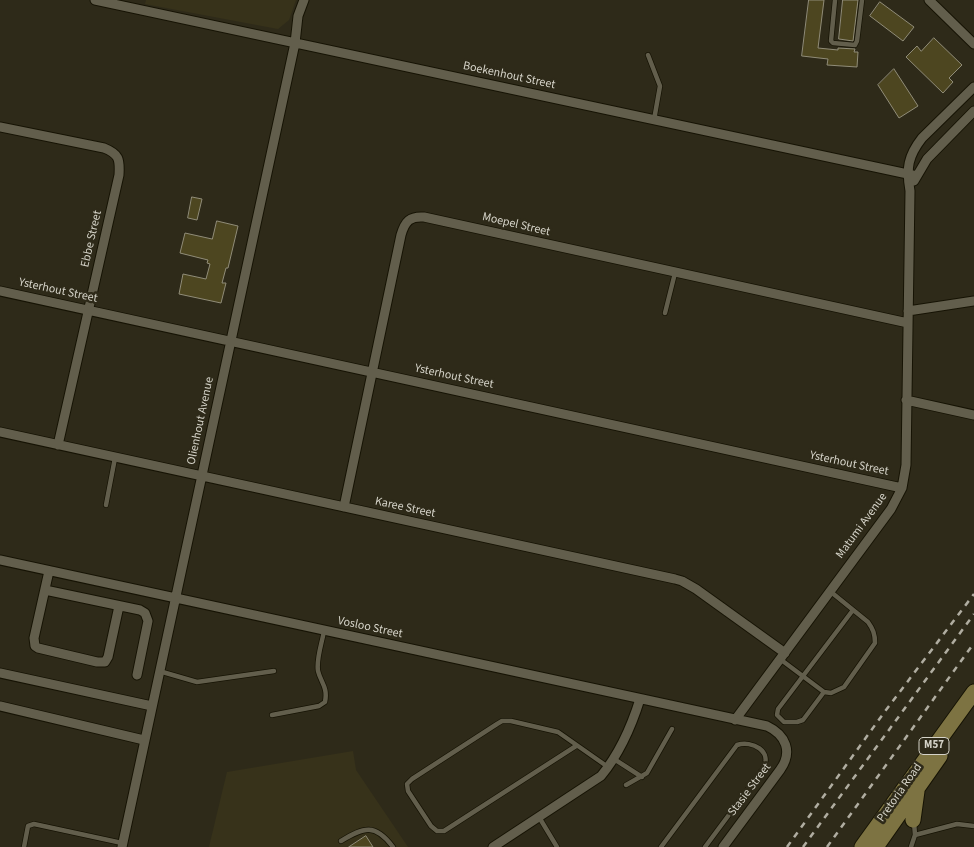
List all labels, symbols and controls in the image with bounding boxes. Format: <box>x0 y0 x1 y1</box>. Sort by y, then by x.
street label: Boekenhout Street <box>462 59 556 93</box>
street label: Ebbe Street <box>78 209 106 269</box>
street label: Moepel Street <box>481 210 551 240</box>
street label: Ysterhout Street <box>17 276 99 306</box>
street label: Ysterhout Street <box>413 362 495 392</box>
street label: Olienhout Avenue <box>185 376 217 466</box>
street label: Ysterhout Street <box>808 449 890 479</box>
street label: Matumi Avenue <box>833 490 891 562</box>
street label: Karee Street <box>373 495 437 521</box>
street label: Vosloo Street <box>336 614 404 642</box>
road number: M57 <box>919 738 949 754</box>
street label: Stasie Street <box>725 761 775 819</box>
street label: Pretoria Road <box>874 761 926 825</box>

